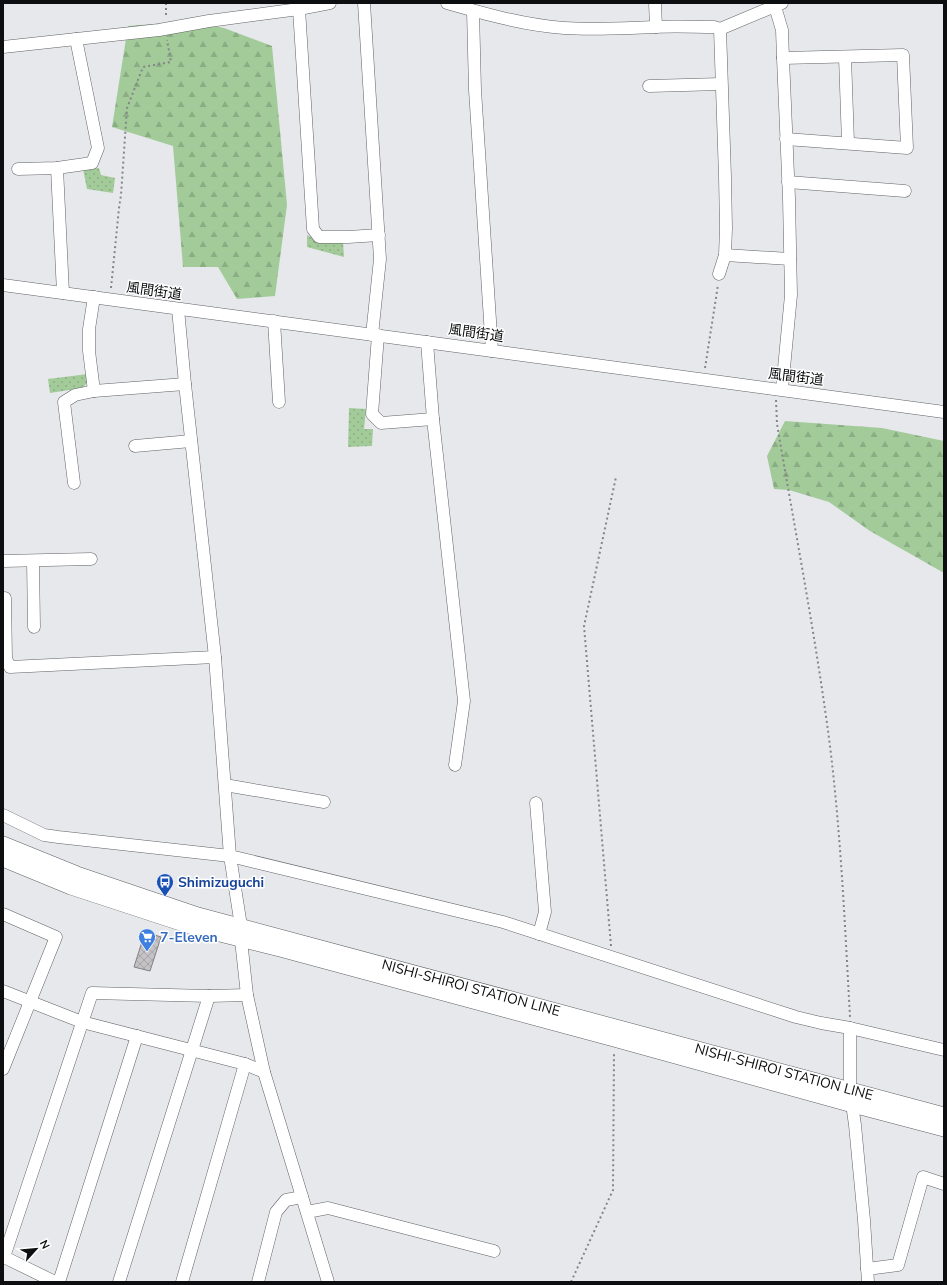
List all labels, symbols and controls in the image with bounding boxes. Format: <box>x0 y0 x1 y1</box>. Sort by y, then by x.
street label: 風間街道 <box>125 278 183 304</box>
street label: 風間街道 <box>447 320 505 346</box>
street label: 風間街道 <box>767 364 825 390</box>
bus stop icon: Shimizuguchi <box>155 872 175 897</box>
place label: Shimizuguchi <box>178 873 264 892</box>
supermarket icon: 7-Eleven <box>137 927 157 952</box>
place label: 7-Eleven <box>160 928 218 947</box>
street label: NISHI-SHIROI STATION LINE <box>380 955 562 1021</box>
street label: NISHI-SHIROI STATION LINE <box>693 1039 875 1105</box>
north arrow <box>16 1229 56 1269</box>
text: N <box>36 1238 53 1252</box>

